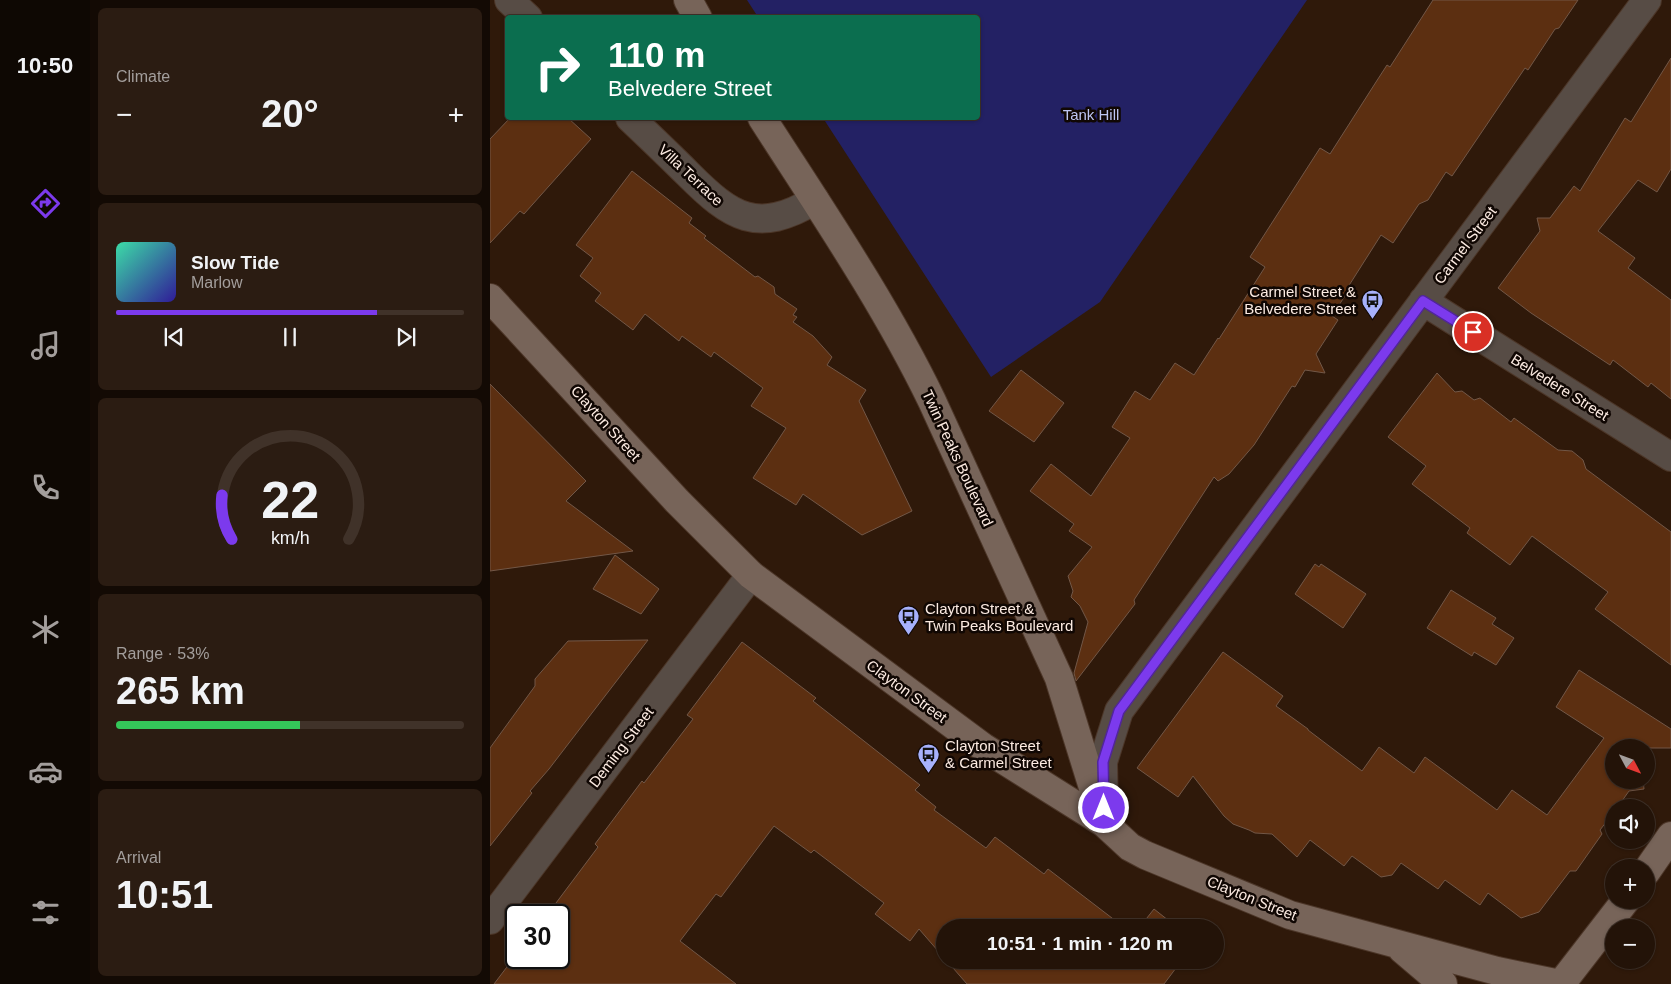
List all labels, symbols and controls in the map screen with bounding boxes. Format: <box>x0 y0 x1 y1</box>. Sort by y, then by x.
icon: right <box>525 35 590 100</box>
text: 110 m <box>608 35 705 74</box>
text: 10:50 <box>17 53 73 78</box>
text: Climate <box>116 68 170 85</box>
text: Belvedere Street <box>608 76 772 101</box>
text: 20° <box>261 93 319 135</box>
text: − <box>116 99 132 130</box>
text: + <box>448 99 464 130</box>
park label: Tank Hill <box>1063 106 1119 123</box>
street label: Villa Terrace <box>655 141 727 209</box>
icon: directions <box>28 186 63 221</box>
street label: Carmel Street <box>1430 202 1500 287</box>
text: Slow Tide <box>191 252 279 273</box>
text: Marlow <box>191 274 243 291</box>
place label: Carmel Street & Belvedere Street <box>1244 283 1357 317</box>
bus stop icon: Carmel Street & Belvedere Street <box>1360 288 1384 319</box>
pin <box>1452 311 1494 353</box>
icon: arrive <box>1459 318 1487 346</box>
icon: previous <box>160 323 188 351</box>
icon: pause <box>276 323 304 351</box>
icon: next <box>392 323 420 351</box>
icon: music <box>28 328 63 363</box>
street label: Belvedere Street <box>1508 350 1613 424</box>
street label: Clayton Street <box>568 382 645 465</box>
street label: Twin Peaks Boulevard <box>919 387 997 529</box>
icon: phone <box>28 470 63 505</box>
text: 22 <box>261 471 319 529</box>
text: km/h <box>271 528 309 548</box>
place label: Clayton Street & Twin Peaks Boulevard <box>925 600 1073 634</box>
bus stop icon: Clayton Street & Twin Peaks Boulevard <box>897 605 921 636</box>
icon: climate <box>28 612 63 647</box>
text: Range · 53% <box>116 645 209 662</box>
street label: Clayton Street <box>864 656 951 726</box>
text: 265 km <box>116 670 245 712</box>
street label: Deming Street <box>585 703 657 790</box>
place label: Clayton Street & Carmel Street <box>945 737 1053 771</box>
north arrow <box>1605 739 1655 789</box>
map controls <box>1605 739 1655 969</box>
bus stop icon: Clayton Street & Carmel Street <box>917 742 941 773</box>
icon: car <box>28 754 63 789</box>
position arrow <box>1077 781 1129 833</box>
button: sound <box>1605 799 1655 849</box>
text: Arrival <box>116 849 161 866</box>
button: + <box>1605 859 1655 909</box>
street label: Clayton Street <box>1205 872 1300 924</box>
text: 10:51 <box>116 874 213 916</box>
icon: filters <box>28 895 63 930</box>
speed limit sign: 30 <box>505 904 570 969</box>
button: − <box>1605 919 1655 969</box>
text: 10:51 · 1 min · 120 m <box>987 933 1173 954</box>

